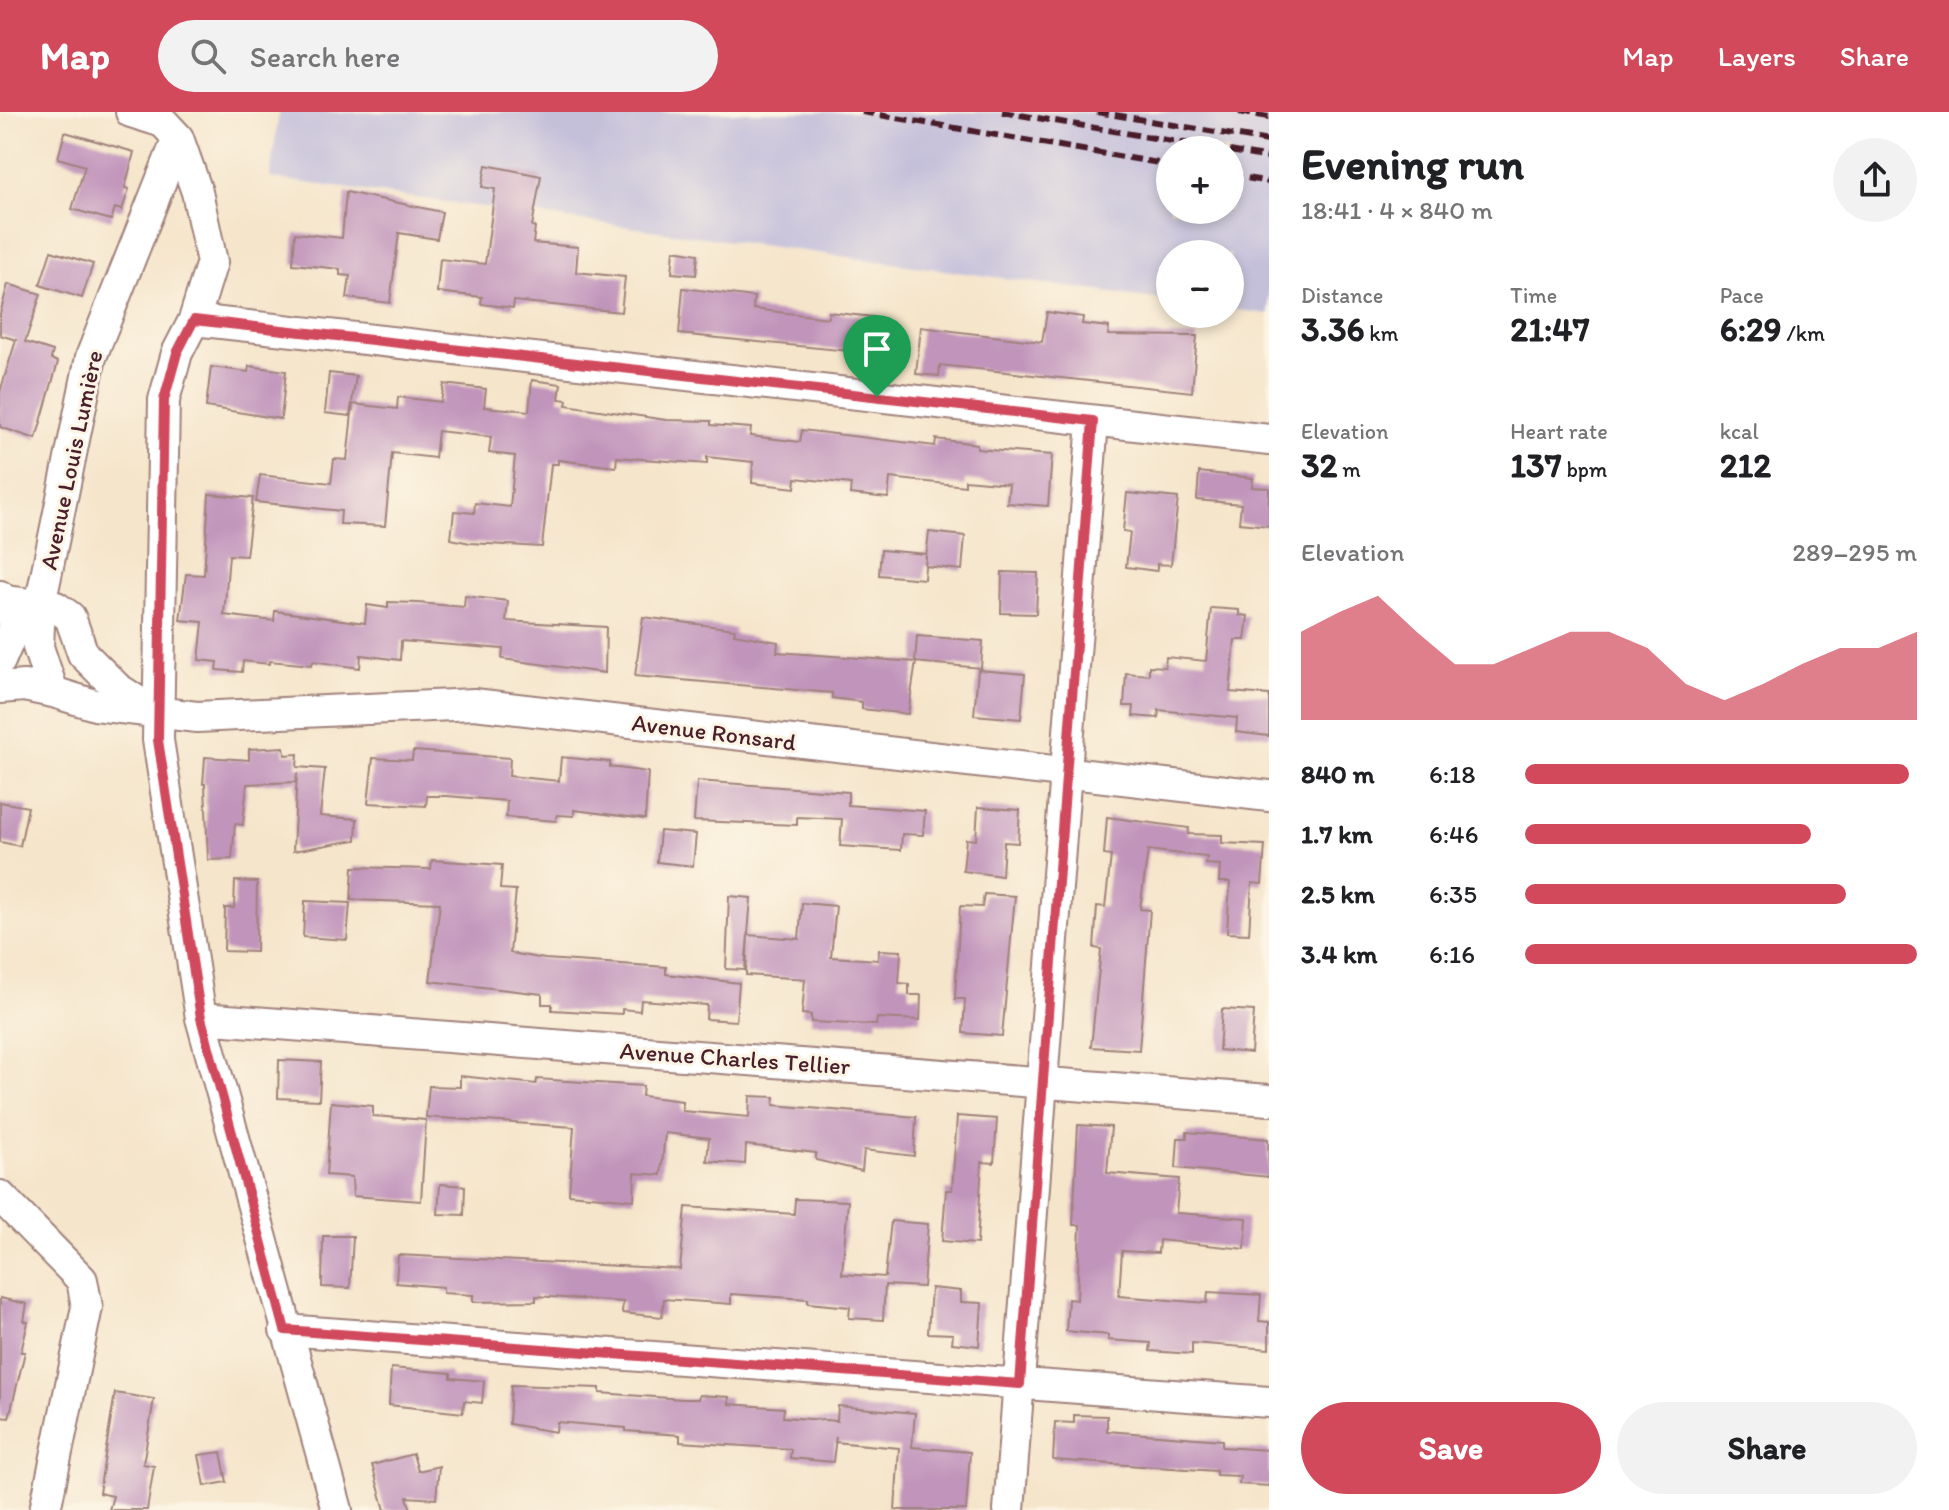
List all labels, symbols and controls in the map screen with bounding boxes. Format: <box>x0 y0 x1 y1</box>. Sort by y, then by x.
search box <box>158 20 718 92</box>
text: Map <box>40 33 110 79</box>
icon: search <box>186 34 230 78</box>
text: Search here <box>250 38 400 75</box>
text: Map <box>1622 39 1674 73</box>
text: Layers <box>1718 39 1796 73</box>
text: Share <box>1840 39 1909 73</box>
map controls <box>1156 136 1244 328</box>
button: + <box>1156 136 1244 224</box>
text: Evening run <box>1301 137 1524 190</box>
button: share <box>1833 138 1917 222</box>
text: 18:41 · 4 × 840 m <box>1301 194 1493 226</box>
button: − <box>1156 240 1244 328</box>
text: Distance <box>1301 282 1383 309</box>
text: Time <box>1510 282 1557 309</box>
text: Pace <box>1720 282 1764 309</box>
text: 3.36 <box>1301 309 1364 350</box>
text: 21:47 <box>1510 309 1590 350</box>
text: 6:29 <box>1720 309 1782 350</box>
pin <box>843 315 911 397</box>
text: km <box>1364 320 1398 347</box>
text: /km <box>1782 320 1825 347</box>
icon: arrive <box>855 327 899 371</box>
street label: Avenue Louis Lumière <box>34 348 108 572</box>
text: Elevation <box>1301 418 1388 445</box>
text: Heart rate <box>1510 418 1608 445</box>
text: kcal <box>1720 418 1759 445</box>
text: 32 <box>1301 445 1337 486</box>
text: 137 <box>1510 445 1562 486</box>
text: 212 <box>1720 445 1771 486</box>
text: m <box>1337 456 1361 483</box>
text: bpm <box>1562 456 1607 483</box>
text: Elevation <box>1301 536 1404 568</box>
text: 289–295 m <box>1792 536 1917 568</box>
street label: Avenue Ronsard <box>630 708 798 756</box>
text: 840 m <box>1301 758 1375 790</box>
text: 6:18 <box>1429 758 1475 790</box>
text: 1.7 km <box>1301 818 1373 850</box>
text: 6:46 <box>1429 818 1479 850</box>
text: 2.5 km <box>1301 878 1375 910</box>
text: 6:35 <box>1429 878 1477 910</box>
text: 3.4 km <box>1301 938 1377 970</box>
text: 6:16 <box>1429 938 1475 970</box>
street label: Avenue Charles Tellier <box>619 1035 852 1081</box>
button: Save <box>1301 1402 1601 1494</box>
button: Share <box>1617 1402 1917 1494</box>

